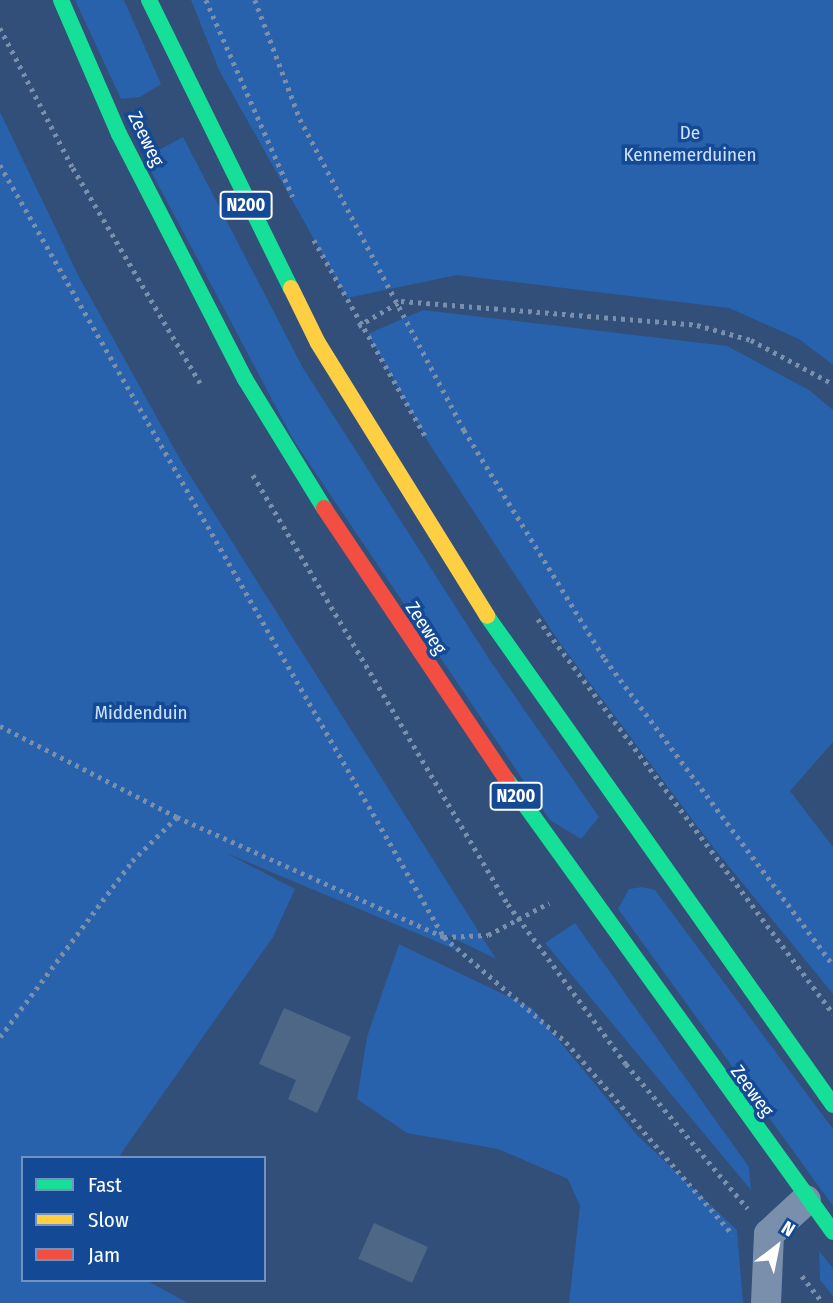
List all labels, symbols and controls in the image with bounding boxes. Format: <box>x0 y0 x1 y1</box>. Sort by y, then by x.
street label: Zeeweg <box>123 108 169 170</box>
park label: De Kennemerduinen <box>624 122 756 166</box>
road number: N200 <box>218 190 274 220</box>
street label: Zeeweg <box>401 597 451 659</box>
park label: Middenduin <box>95 702 187 724</box>
road number: N200 <box>488 782 544 810</box>
street label: Zeeweg <box>726 1061 778 1121</box>
legend <box>21 1156 266 1282</box>
text: Fast <box>88 1172 122 1198</box>
text: Slow <box>88 1207 129 1233</box>
north arrow <box>742 1212 812 1282</box>
text: N <box>777 1216 799 1242</box>
text: Jam <box>88 1242 120 1268</box>

